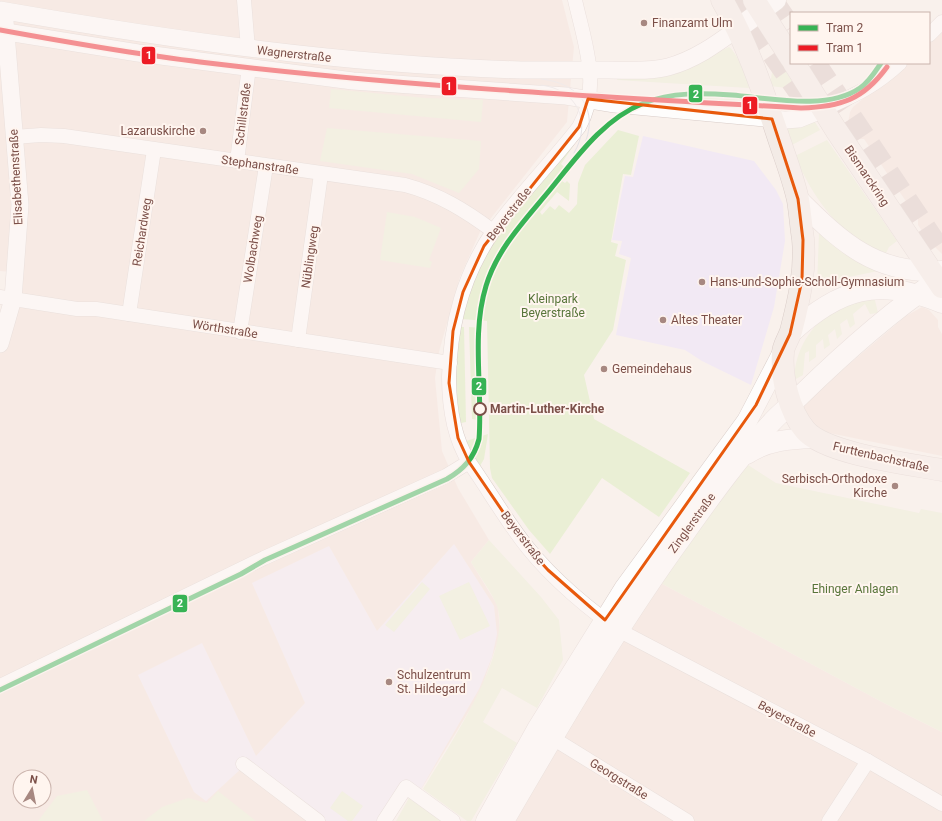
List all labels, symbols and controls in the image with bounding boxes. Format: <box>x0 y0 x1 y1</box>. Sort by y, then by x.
legend <box>790 12 930 64</box>
place label: Finanzamt Ulm <box>652 16 732 30</box>
marker: Finanzamt Ulm <box>639 18 649 28</box>
text: Tram 2 <box>826 21 864 35</box>
text: Tram 1 <box>826 41 863 55</box>
street label: Wagnerstraße <box>256 43 332 65</box>
line badge: 1 <box>141 46 156 65</box>
text: 1 <box>146 49 152 62</box>
line badge: 1 <box>441 76 457 96</box>
text: 1 <box>446 80 452 93</box>
street label: Schillstraße <box>232 82 254 146</box>
line badge: 2 <box>688 84 703 103</box>
text: 2 <box>693 88 699 101</box>
line badge: 1 <box>742 96 758 115</box>
text: 1 <box>747 99 753 112</box>
place label: Lazaruskirche <box>120 124 195 138</box>
marker: Lazaruskirche <box>198 126 208 136</box>
street label: Elisabethenstraße <box>6 129 26 225</box>
street label: Bismarckring <box>842 143 892 209</box>
street label: Stephanstraße <box>220 153 300 177</box>
street label: Beyerstraße <box>484 185 534 243</box>
street label: Reichardweg <box>130 197 154 267</box>
street label: Wolbachweg <box>241 214 265 284</box>
street label: Nüblingweg <box>299 225 321 289</box>
place label: Hans-und-Sophie-Scholl-Gymnasium <box>710 275 904 289</box>
marker: Hans-und-Sophie-Scholl-Gymnasium <box>697 277 707 287</box>
park label: Kleinpark Beyerstraße <box>521 292 585 320</box>
place label: Altes Theater <box>671 313 742 327</box>
marker: Altes Theater <box>658 315 668 325</box>
street label: Wörthstraße <box>191 317 259 341</box>
place label: Gemeindehaus <box>612 362 692 376</box>
marker: Gemeindehaus <box>599 364 609 374</box>
line badge: 2 <box>471 377 487 396</box>
text: 2 <box>476 380 482 393</box>
marker: Martin-Luther-Kirche <box>473 402 487 416</box>
place label: Martin-Luther-Kirche <box>490 402 605 416</box>
street label: Furttenbachstraße <box>831 439 931 475</box>
place label: Serbisch-Orthodoxe Kirche <box>782 472 887 500</box>
marker: Serbisch-Orthodoxe Kirche <box>890 481 900 491</box>
street label: Zinglerstraße <box>666 490 718 556</box>
street label: Beyerstraße <box>498 508 548 568</box>
park label: Ehinger Anlagen <box>812 582 898 596</box>
line badge: 2 <box>172 594 188 613</box>
text: 2 <box>177 597 183 610</box>
place label: Schulzentrum St. Hildegard <box>397 668 471 696</box>
marker: Schulzentrum St. Hildegard <box>384 677 394 687</box>
street label: Beyerstraße <box>756 698 818 740</box>
street label: Georgstraße <box>587 756 651 802</box>
north arrow <box>12 769 52 809</box>
text: N <box>29 773 39 787</box>

